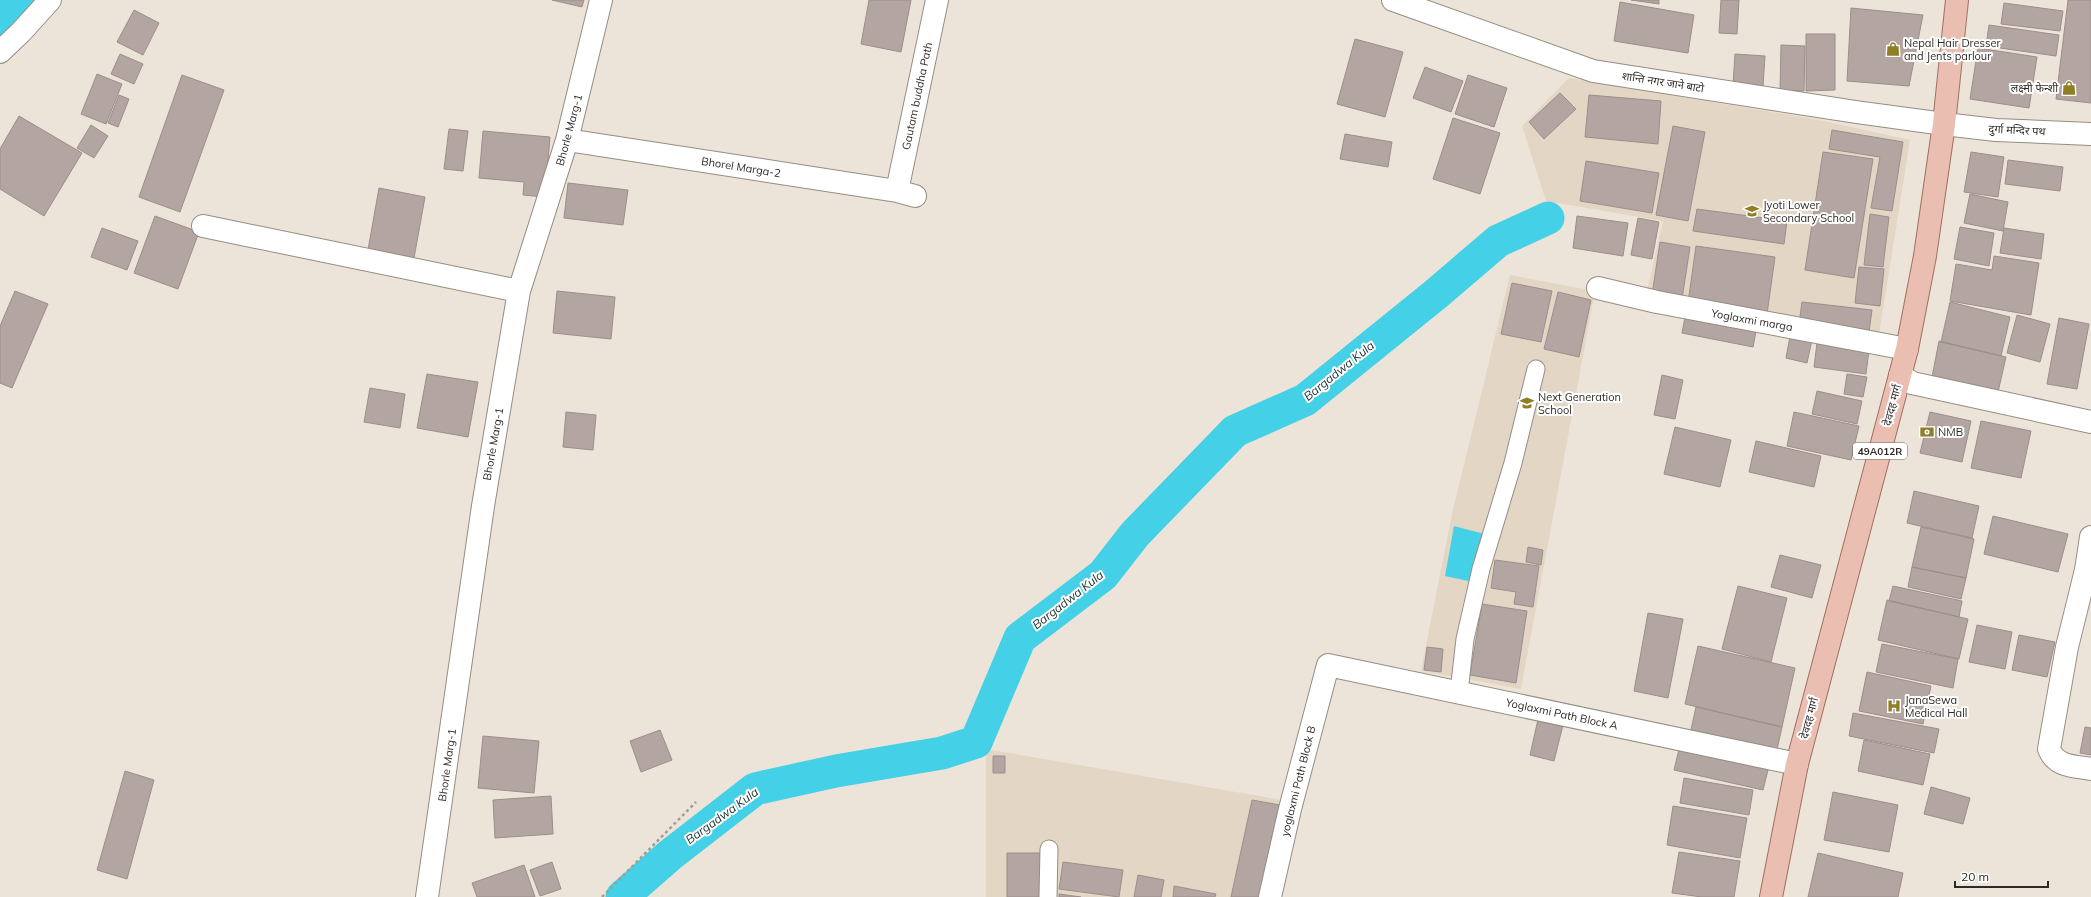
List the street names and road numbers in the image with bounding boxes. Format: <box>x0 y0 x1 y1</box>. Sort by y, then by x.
street label: Gautam buddha Path <box>899 41 935 151</box>
street label: शान्ति नगर जाने बाटो <box>1621 69 1705 95</box>
street label: Bhorle Marg-1 <box>553 93 585 167</box>
street label: दुर्गा मन्दिर पथ <box>1988 122 2047 140</box>
street label: Bhorel Marga-2 <box>700 154 782 180</box>
street label: Yoglaxmi marga <box>1709 306 1794 334</box>
street label: देवदह मार्ग <box>1880 382 1904 427</box>
street label: Bhorle Marg-1 <box>480 407 506 481</box>
road number: 49A012R <box>1853 443 1907 459</box>
street label: Yoglaxmi Path Block A <box>1504 695 1619 733</box>
street label: देवदह मार्ग <box>1797 695 1821 740</box>
street label: yoglaxmi Path Block B <box>1277 724 1319 838</box>
street label: Bhorle Marg-1 <box>435 728 459 802</box>

